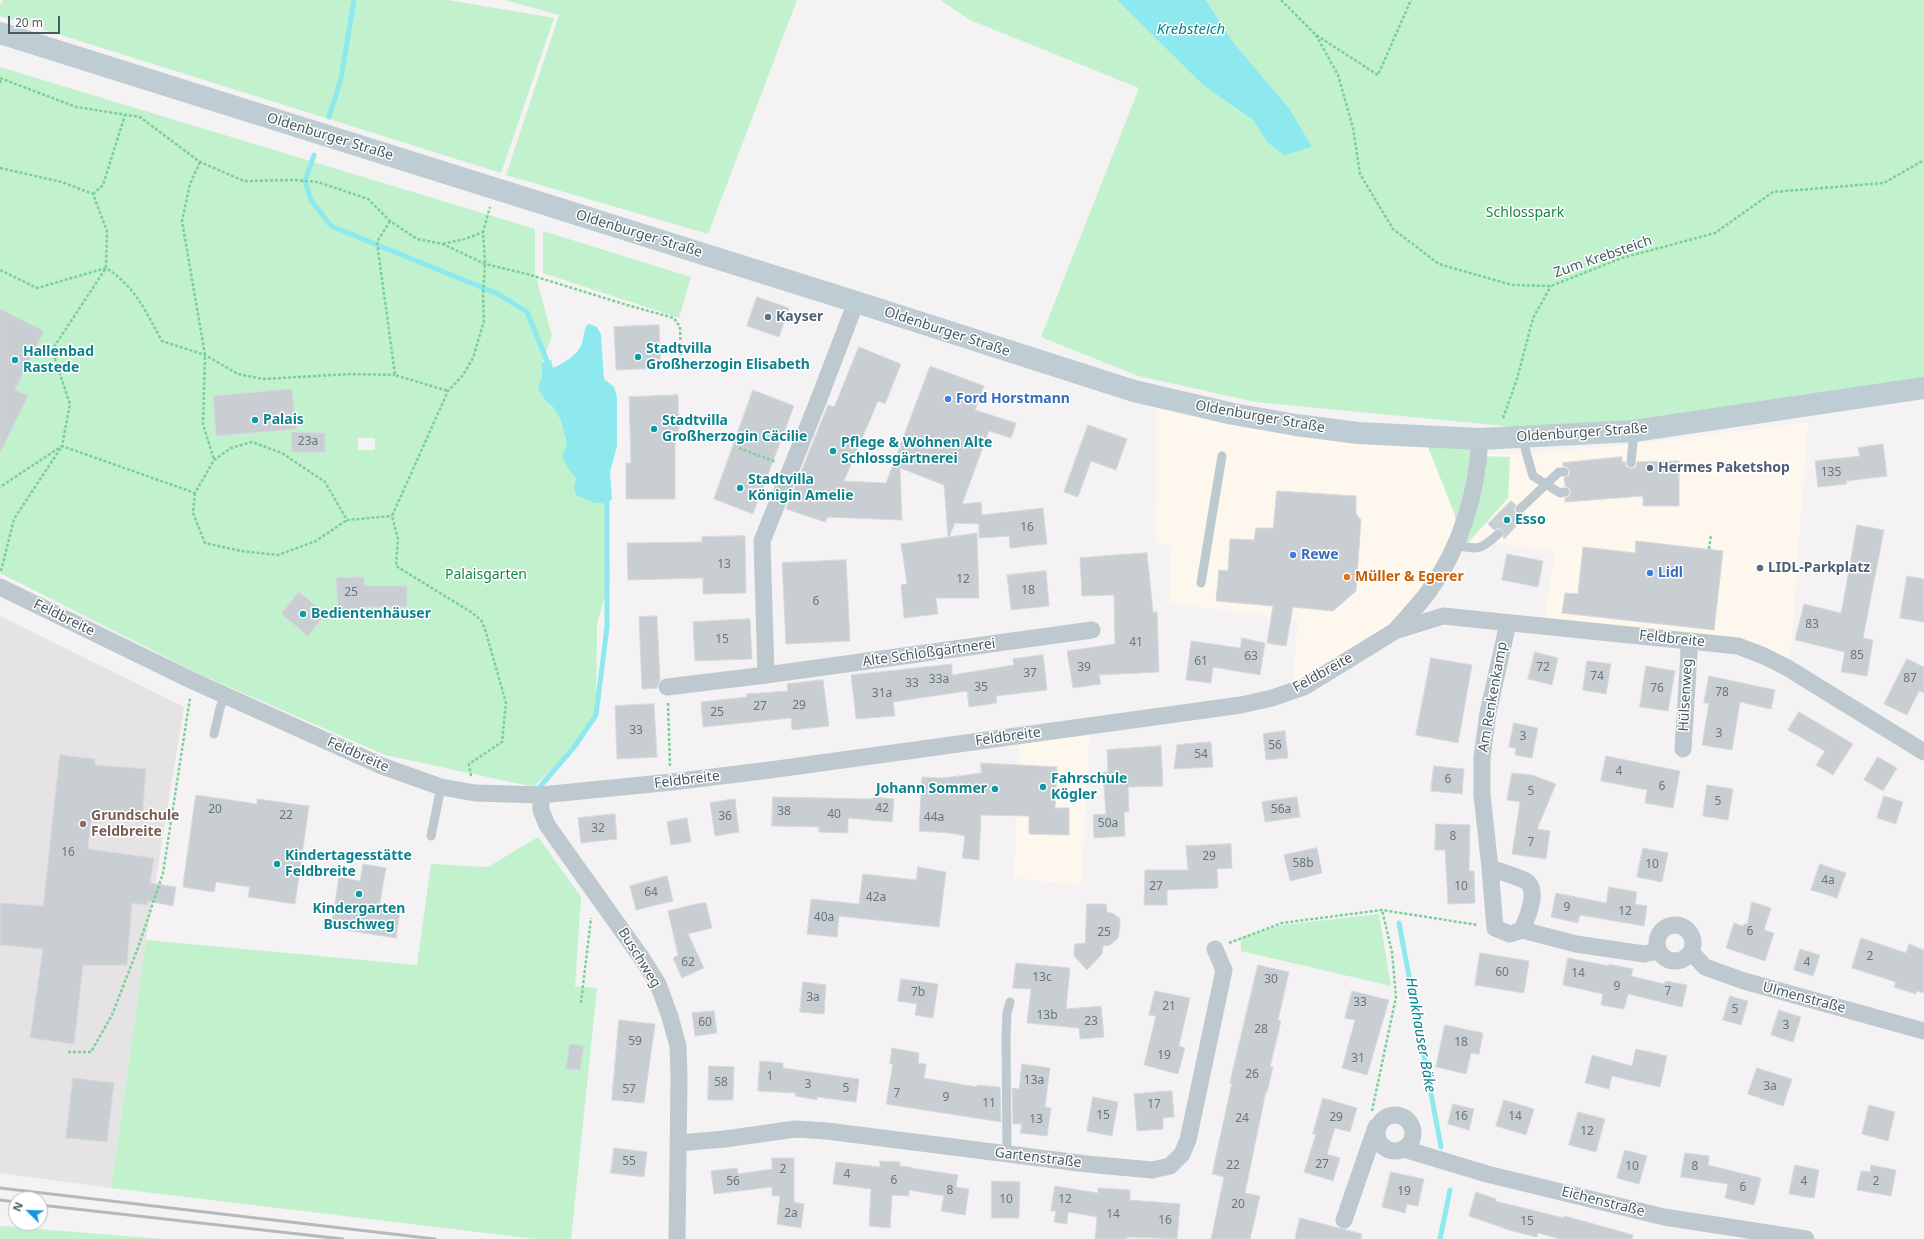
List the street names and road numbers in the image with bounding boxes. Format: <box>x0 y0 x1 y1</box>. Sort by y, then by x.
street label: Oldenburger Straße <box>265 110 395 164</box>
street label: Oldenburger Straße <box>574 207 704 261</box>
street label: Zum Krebsteich <box>1552 232 1654 282</box>
street label: Oldenburger Straße <box>882 304 1012 360</box>
street label: Oldenburger Straße <box>1194 397 1326 437</box>
street label: Oldenburger Straße <box>1516 420 1648 446</box>
street label: Feldbreite <box>31 596 97 640</box>
street label: Feldbreite <box>1638 627 1706 651</box>
street label: Alte Schloßgärtnerei <box>861 635 997 671</box>
street label: Am Renkenkamp <box>1475 640 1511 754</box>
street label: Feldbreite <box>1290 650 1356 696</box>
street label: Hülsenweg <box>1676 658 1696 732</box>
street label: Feldbreite <box>974 724 1042 750</box>
street label: Feldbreite <box>324 734 392 776</box>
street label: Feldbreite <box>653 768 721 792</box>
street label: Buschweg <box>614 925 664 991</box>
street label: Ulmenstraße <box>1761 979 1847 1017</box>
street label: Gartenstraße <box>994 1144 1082 1172</box>
street label: Eichenstraße <box>1560 1184 1646 1220</box>

